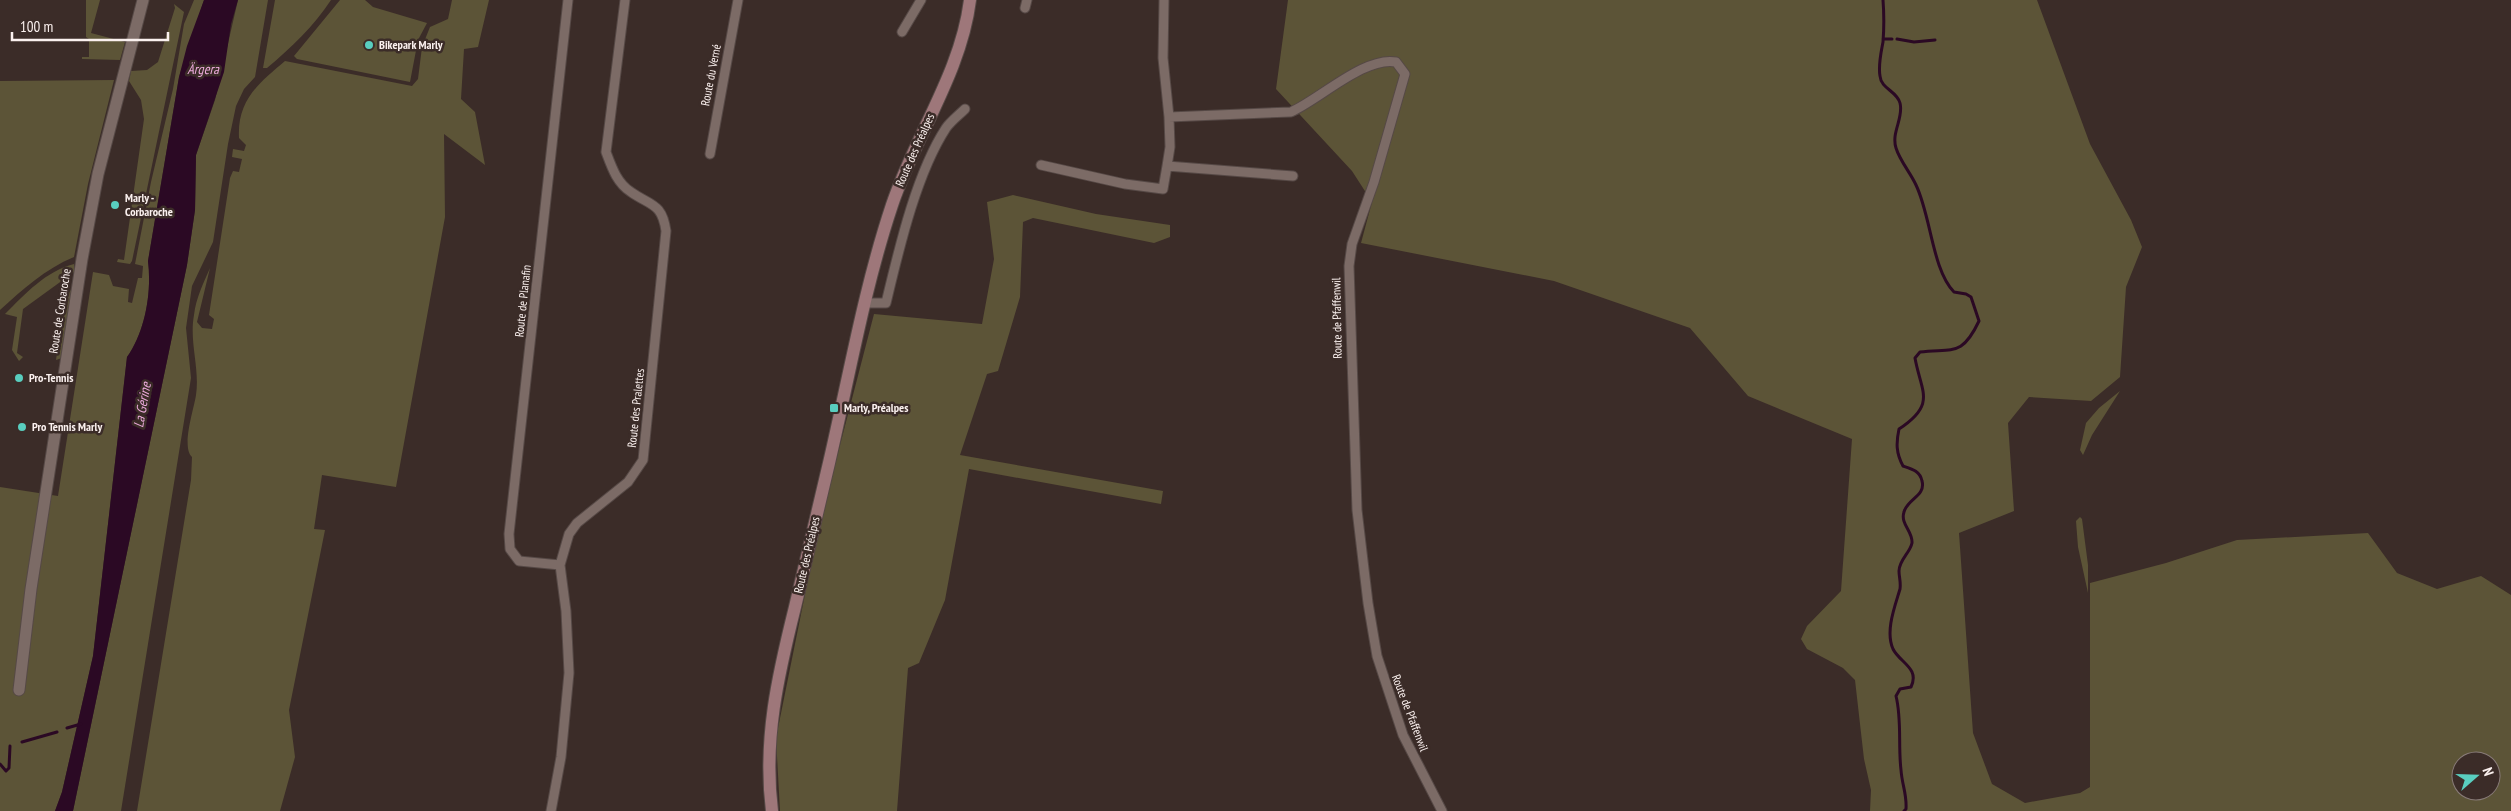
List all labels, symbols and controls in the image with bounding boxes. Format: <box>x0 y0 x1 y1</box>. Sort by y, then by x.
scale bar <box>12 10 169 42</box>
text: 100 m <box>20 17 53 36</box>
place label: Bikepark Marly <box>379 37 443 52</box>
marker: Bikepark Marly <box>363 39 375 51</box>
street label: Route du Verné <box>697 43 724 107</box>
water label: Ärgera <box>187 60 220 78</box>
street label: Route des Préalpes <box>892 111 937 189</box>
place label: Marly - Corbaroche <box>125 190 173 219</box>
marker: Marly - Corbaroche <box>109 199 121 211</box>
street label: Route de Planafin <box>511 264 534 338</box>
street label: Route de Corbaroche <box>45 267 74 354</box>
street label: Route de Pfaffenwil <box>1328 277 1345 359</box>
street label: Route des Pralettes <box>624 368 647 448</box>
place label: Pro-Tennis <box>29 370 73 385</box>
marker: Pro-Tennis <box>13 372 25 384</box>
water label: La Gérine <box>129 380 155 429</box>
place label: Marly, Préalpes <box>844 400 908 415</box>
marker: Marly, Préalpes <box>828 402 840 414</box>
place label: Pro Tennis Marly <box>32 419 102 434</box>
marker: Pro Tennis Marly <box>16 421 28 433</box>
street label: Route des Préalpes <box>790 515 823 595</box>
street label: Route de Pfaffenwil <box>1389 672 1432 754</box>
north arrow <box>2451 751 2501 801</box>
text: N <box>2478 765 2498 778</box>

